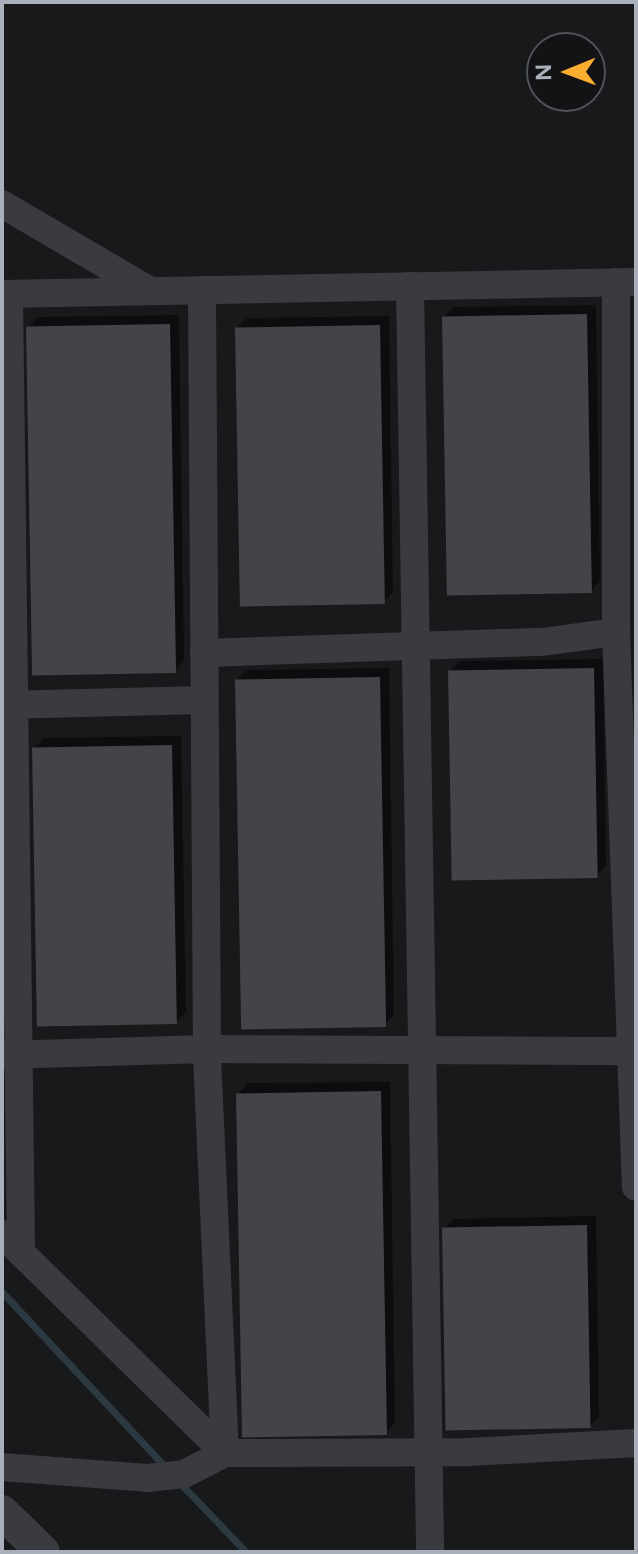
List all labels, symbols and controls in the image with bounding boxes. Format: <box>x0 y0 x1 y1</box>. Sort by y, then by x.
north arrow <box>526 32 606 112</box>
text: N <box>530 64 557 81</box>

